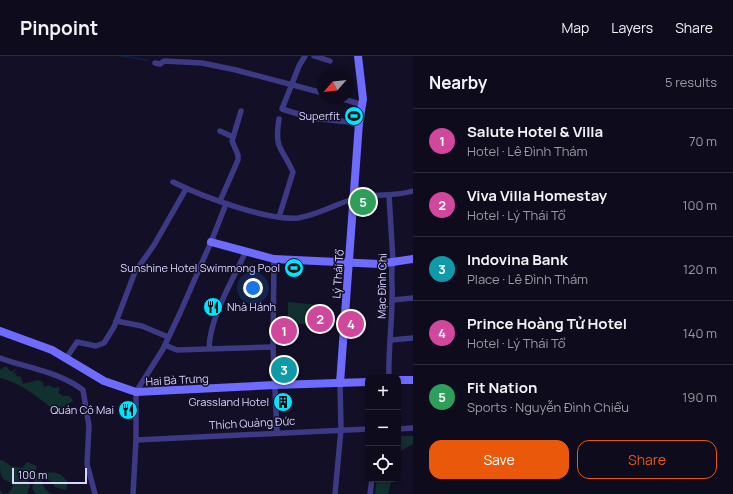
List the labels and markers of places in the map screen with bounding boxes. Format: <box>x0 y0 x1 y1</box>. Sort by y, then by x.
sports icon: Superfit <box>343 105 365 127</box>
place label: Superfit <box>299 108 340 123</box>
pin: 5 <box>350 187 376 217</box>
sports icon: Sunshine Hotel Swimmong Pool <box>283 257 305 279</box>
place label: Sunshine Hotel Swimmong Pool <box>120 260 280 275</box>
restaurant icon: Nhà Hánh <box>202 296 224 318</box>
place label: Nhà Hánh <box>227 299 276 314</box>
pin: 2 <box>307 304 333 334</box>
pin: 4 <box>338 309 364 339</box>
pin: 1 <box>271 316 297 346</box>
pin: 3 <box>271 355 297 385</box>
building icon: Grassland Hotel <box>272 391 294 413</box>
place label: Grassland Hotel <box>189 394 269 409</box>
restaurant icon: Quán Cô Mai <box>117 399 139 421</box>
place label: Quán Cô Mai <box>50 402 114 417</box>

